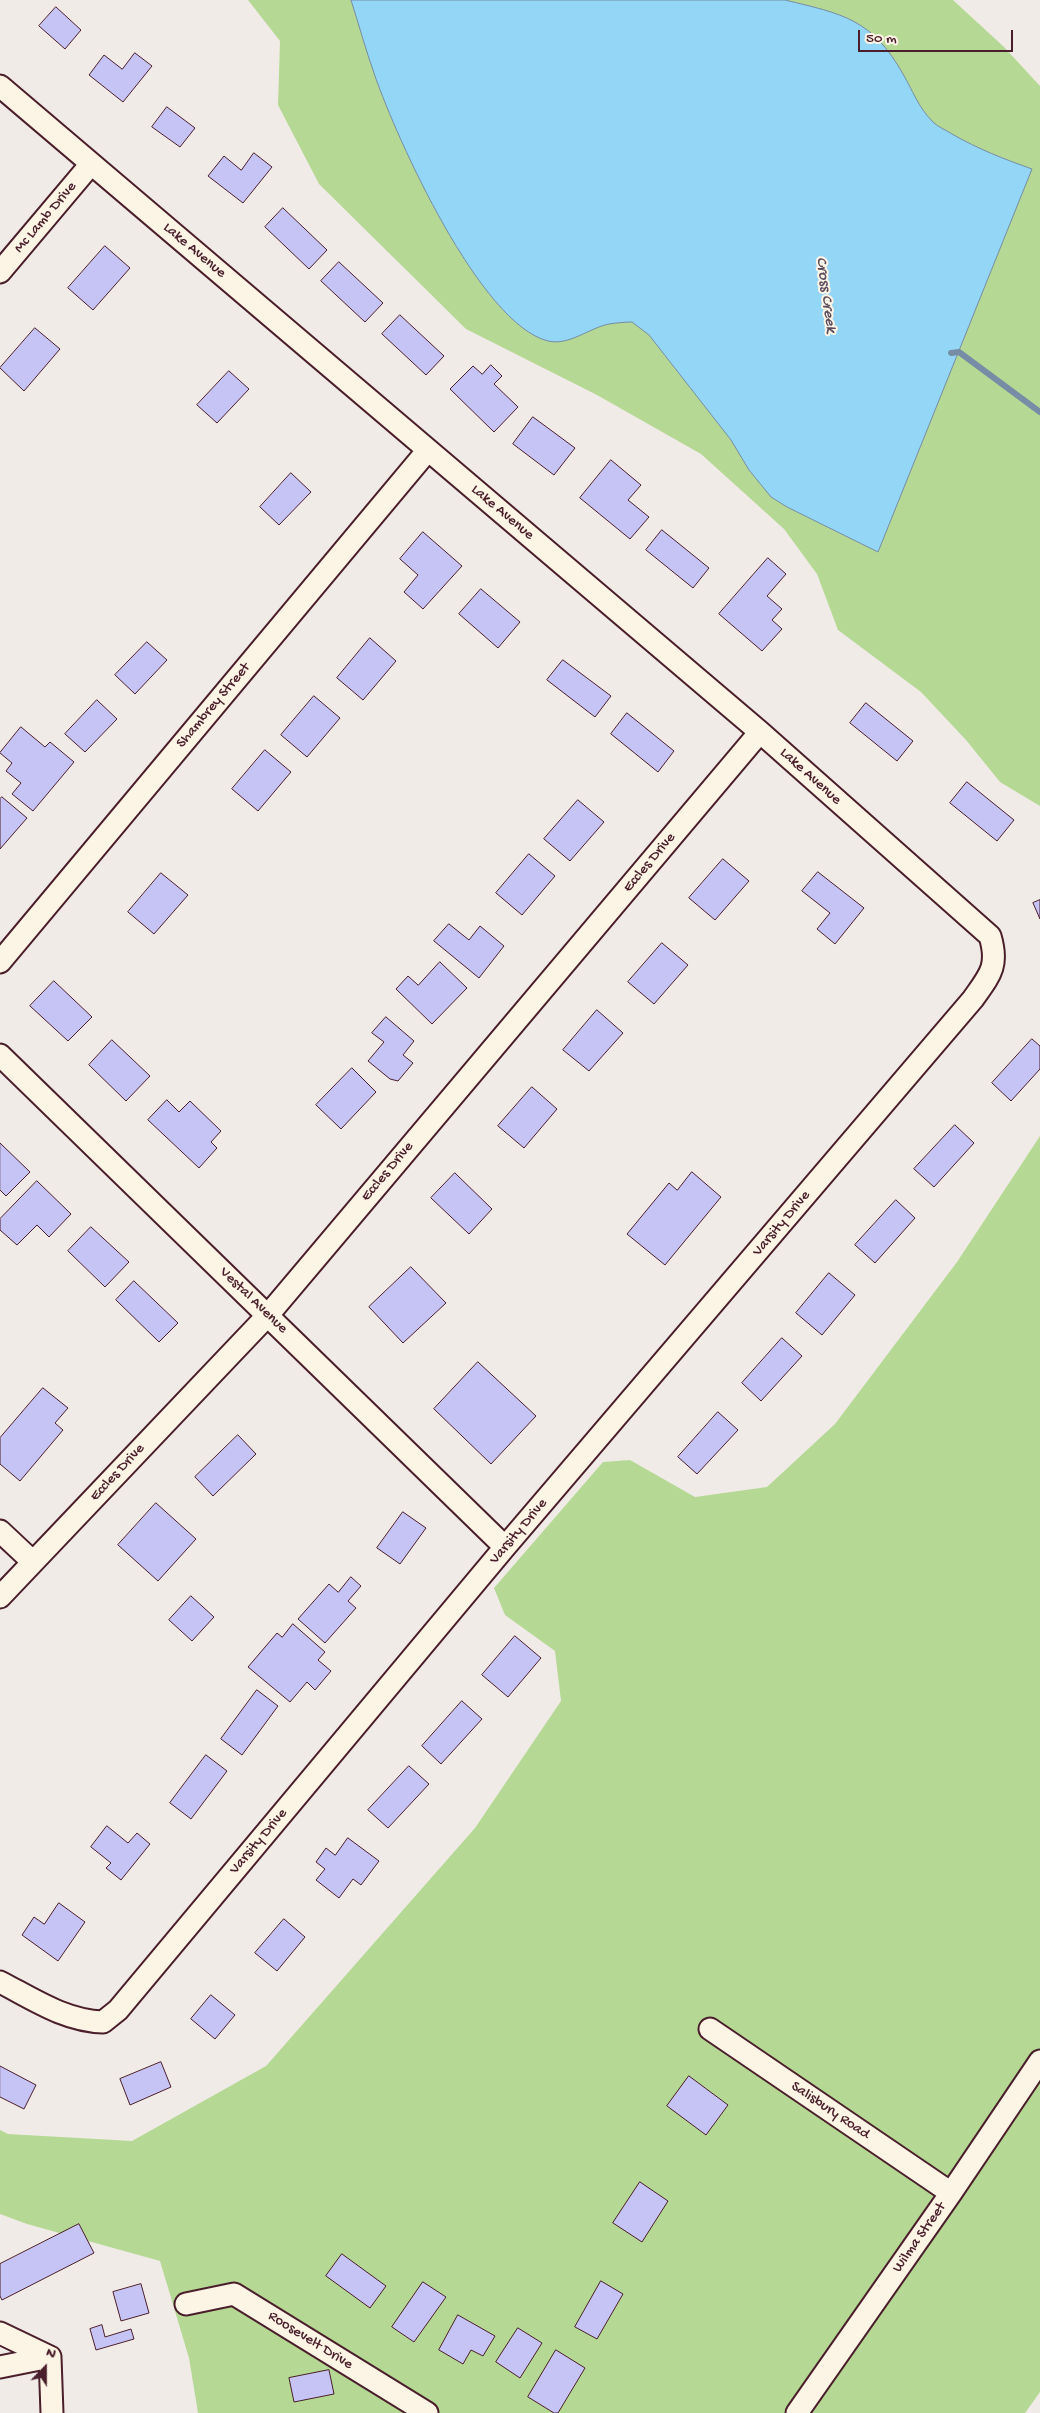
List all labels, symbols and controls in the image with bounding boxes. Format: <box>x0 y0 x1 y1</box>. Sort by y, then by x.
scale bar <box>860 20 1015 52</box>
text: 50 m <box>866 30 897 48</box>
street label: Mc Lamb Drive <box>11 179 81 257</box>
street label: Lake Avenue <box>159 219 229 283</box>
water label: Cross Creek <box>810 256 840 334</box>
street label: Lake Avenue <box>467 481 537 545</box>
street label: Shambrey Street <box>173 660 255 752</box>
street label: Lake Avenue <box>775 745 845 809</box>
street label: Eccles Drive <box>620 830 680 896</box>
street label: Eccles Drive <box>358 1139 418 1205</box>
street label: Varsity Drive <box>749 1187 815 1261</box>
street label: Vestal Avenue <box>215 1264 291 1338</box>
street label: Eccles Drive <box>87 1440 149 1506</box>
street label: Varsity Drive <box>486 1495 552 1569</box>
street label: Varsity Drive <box>226 1805 292 1879</box>
street label: Salisbury Road <box>787 2078 873 2144</box>
street label: Wilma Street <box>889 2199 951 2277</box>
street label: Roosevelt Drive <box>264 2308 356 2374</box>
north arrow <box>20 2343 70 2393</box>
text: N <box>43 2344 58 2363</box>

